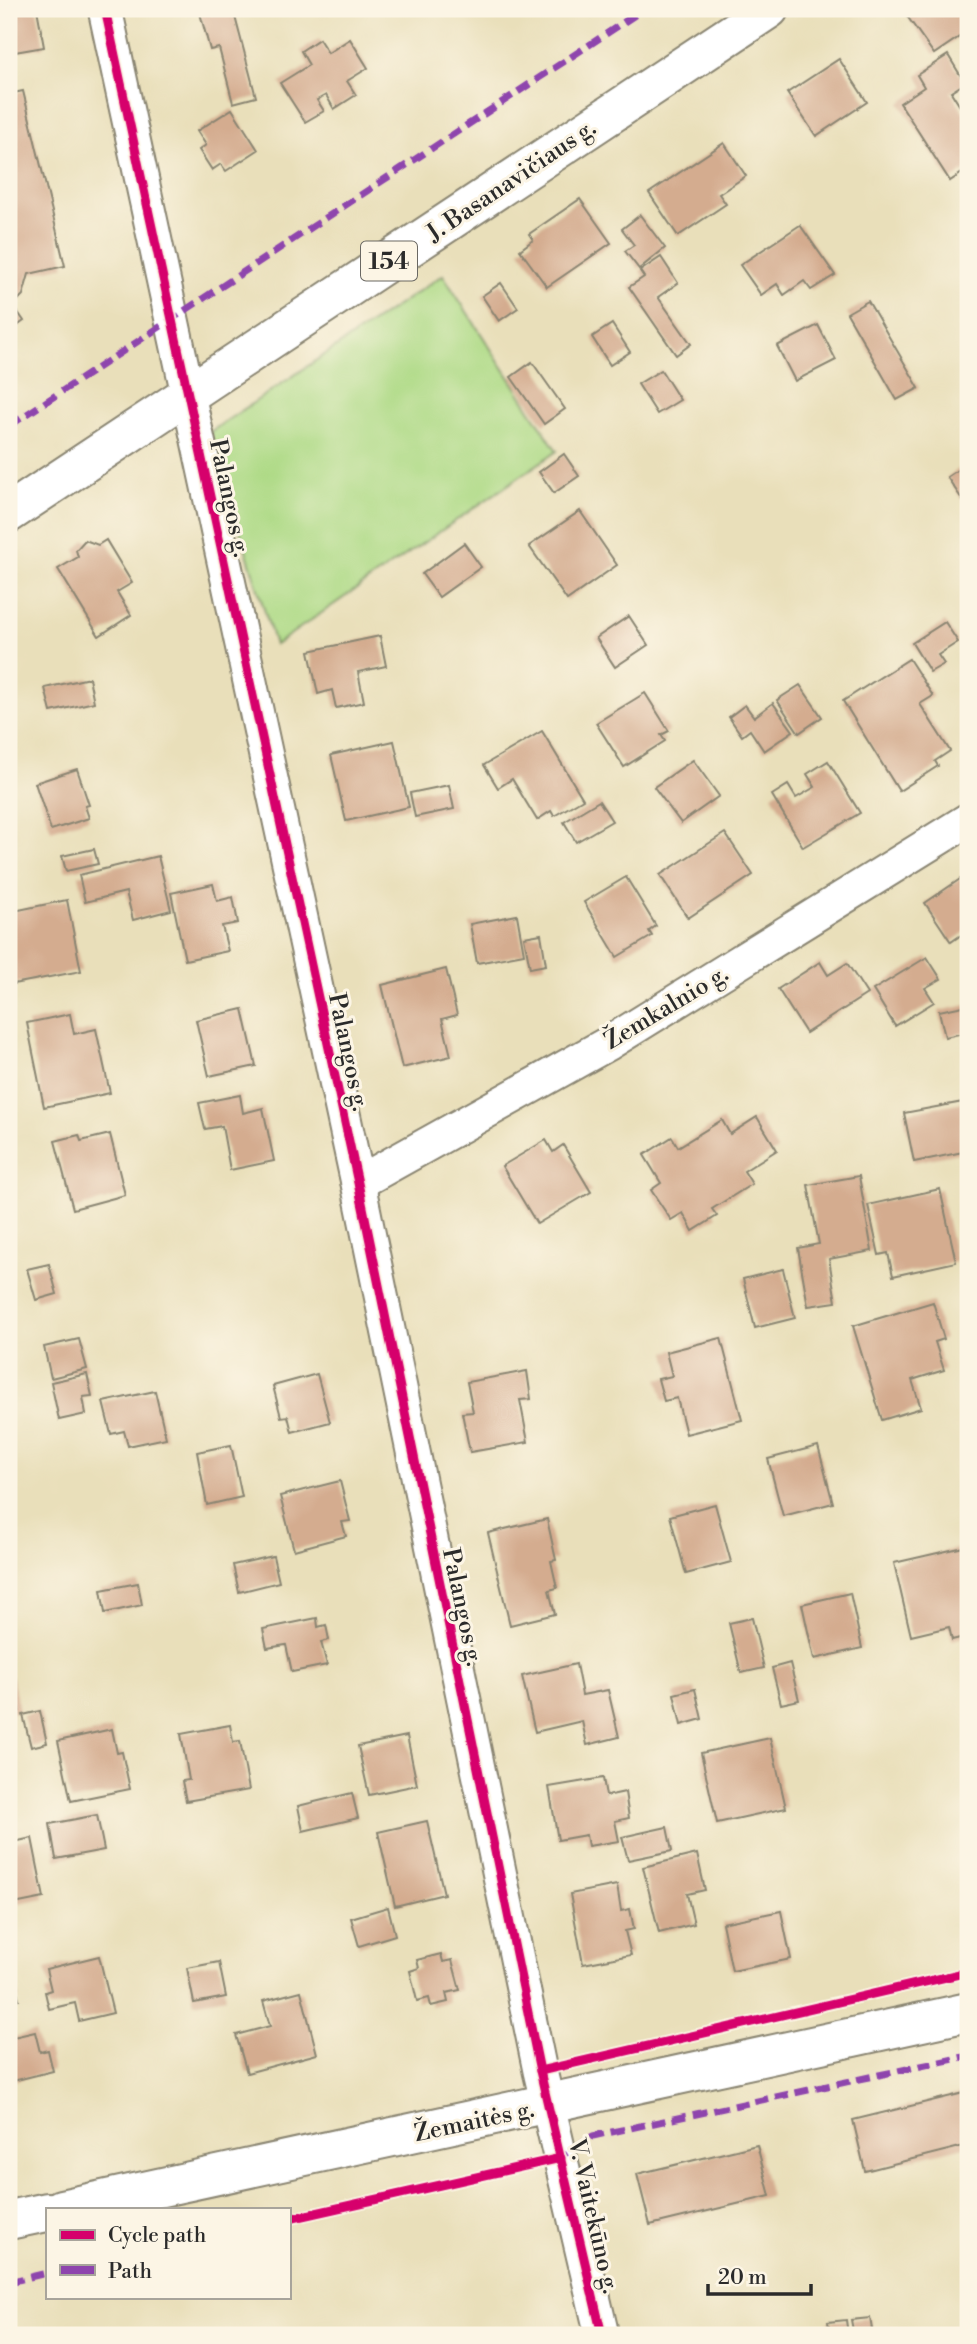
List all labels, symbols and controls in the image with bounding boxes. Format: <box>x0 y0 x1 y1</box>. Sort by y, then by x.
street label: J. Basanavičiaus g. <box>420 113 602 249</box>
road number: 154 <box>361 242 417 280</box>
street label: Palangos g. <box>202 436 256 560</box>
street label: Žemkalnio g. <box>598 958 734 1057</box>
street label: Palangos g. <box>321 990 375 1114</box>
street label: Palangos g. <box>435 1545 489 1669</box>
street label: Žemaitės g. <box>411 2094 537 2149</box>
street label: V. Vaitekūno g. <box>560 2135 625 2297</box>
legend <box>46 2208 290 2298</box>
text: Cycle path <box>108 2223 207 2249</box>
scale bar <box>708 2253 811 2297</box>
text: Path <box>108 2259 153 2285</box>
text: 20 m <box>718 2265 767 2291</box>

